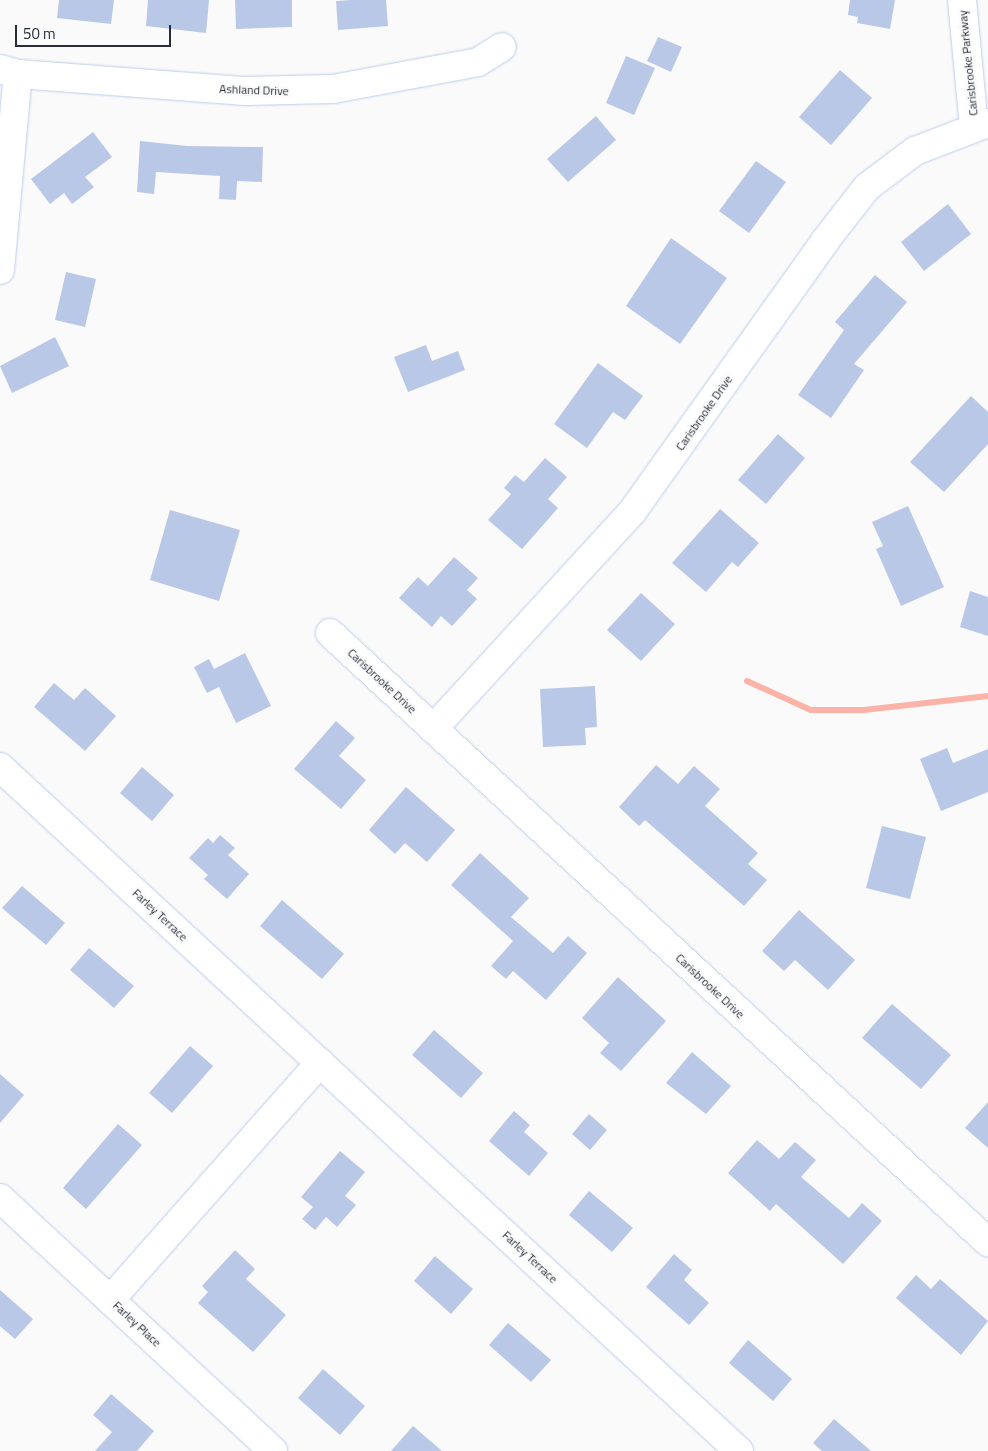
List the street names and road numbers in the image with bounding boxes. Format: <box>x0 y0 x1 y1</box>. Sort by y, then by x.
street label: Carisbrooke Parkway <box>955 10 981 116</box>
street label: Ashland Drive <box>219 82 289 98</box>
street label: Carisbrooke Drive <box>673 373 735 453</box>
street label: Carisbrooke Drive <box>345 646 419 716</box>
street label: Farley Terrace <box>129 886 191 944</box>
street label: Carisbrooke Drive <box>673 951 747 1021</box>
street label: Farley Terrace <box>499 1228 561 1286</box>
street label: Farley Place <box>110 1298 164 1350</box>

